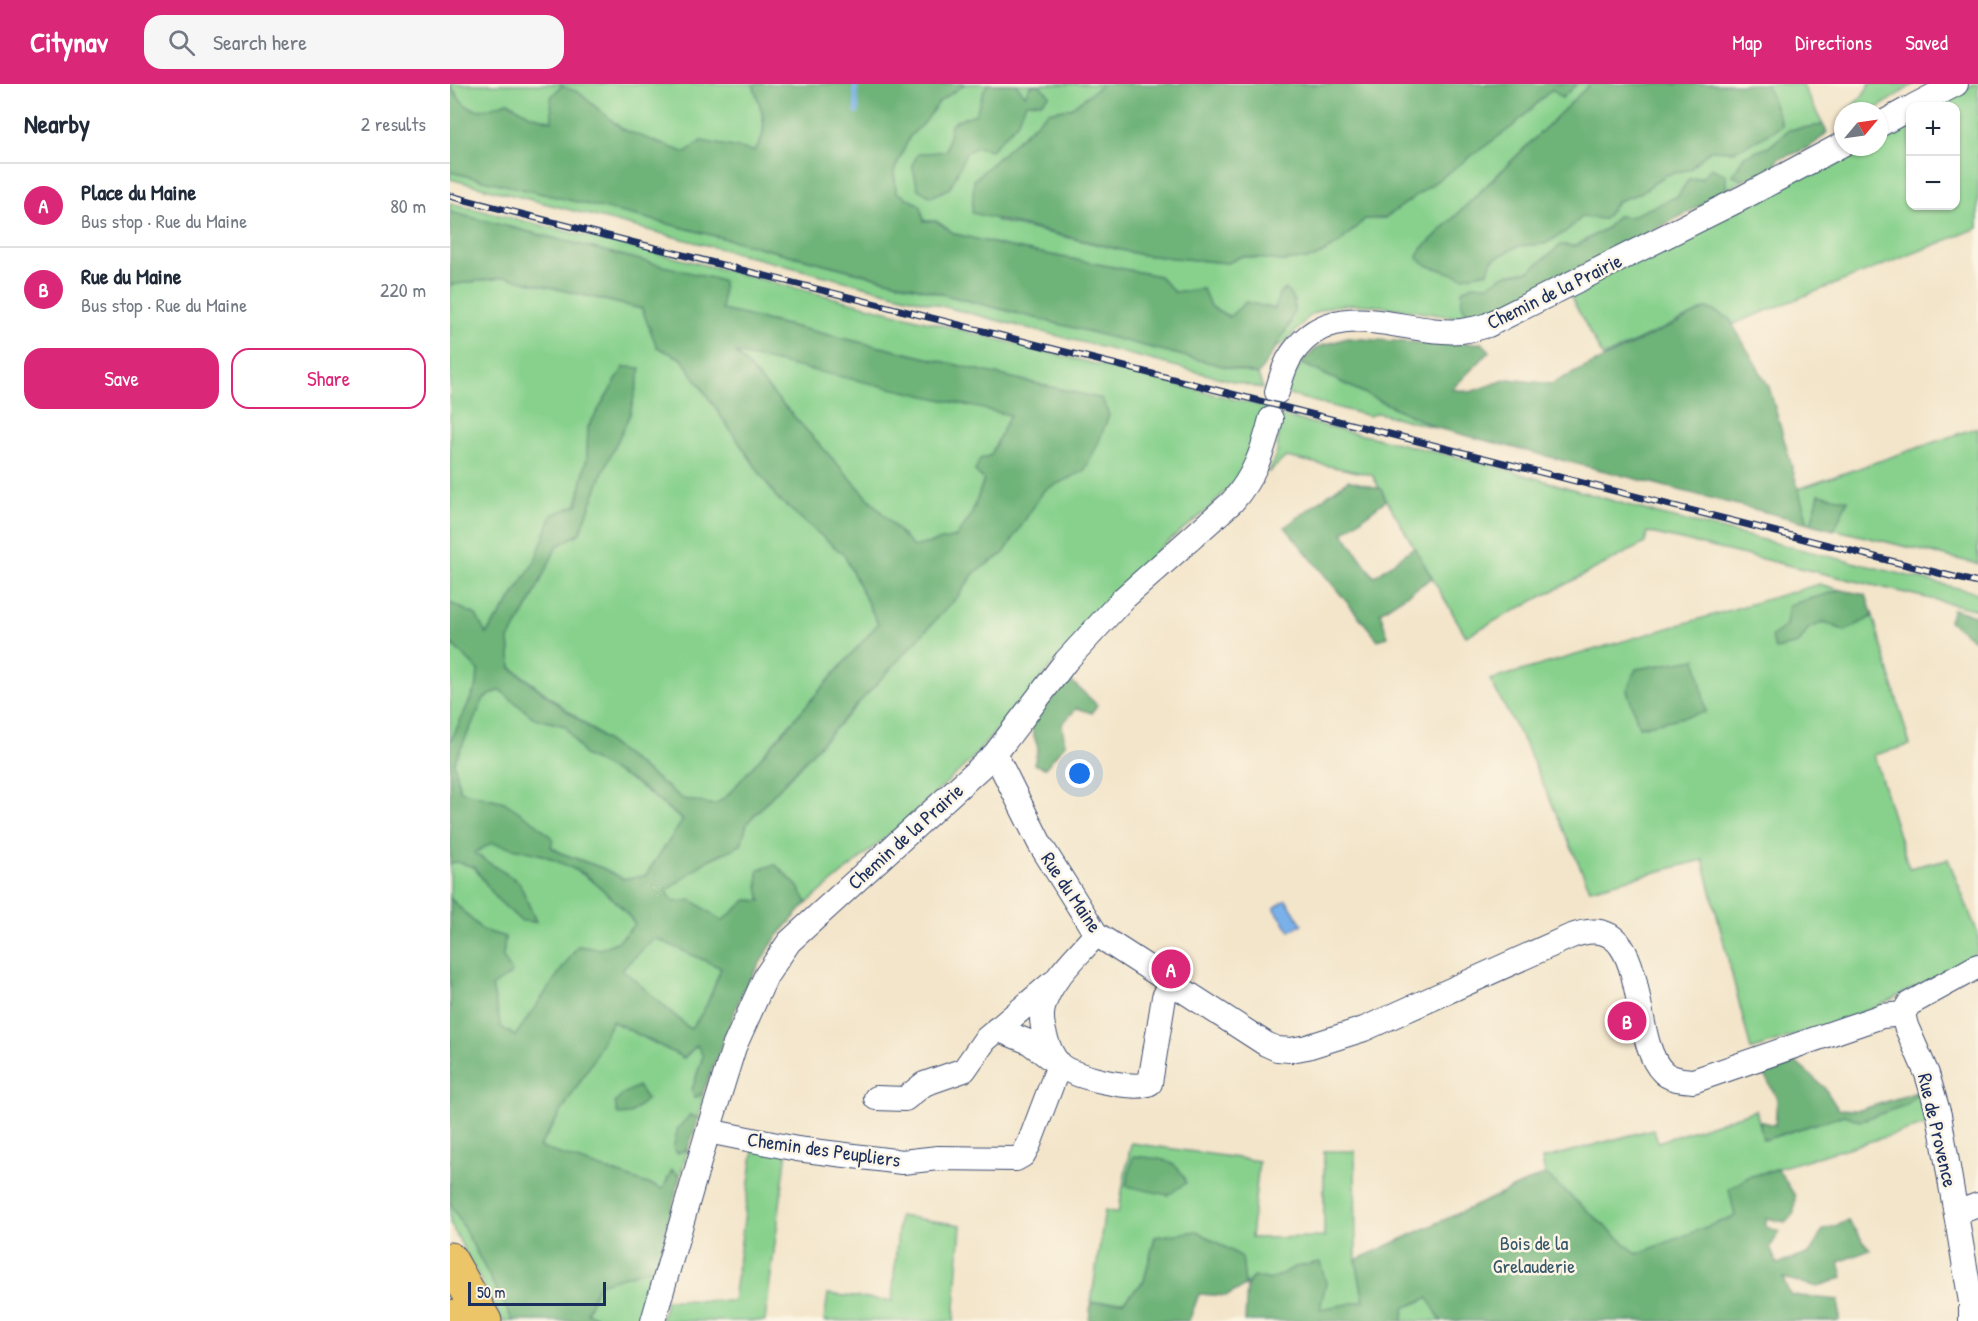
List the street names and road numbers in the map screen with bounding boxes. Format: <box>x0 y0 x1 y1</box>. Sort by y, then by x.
street label: Chemin de la Prairie <box>1482 247 1626 335</box>
street label: Chemin de la Prairie <box>841 777 969 895</box>
street label: Rue du Maine <box>1035 847 1109 937</box>
street label: Rue de Provence <box>1912 1070 1964 1190</box>
street label: Chemin des Peupliers <box>746 1125 903 1173</box>

